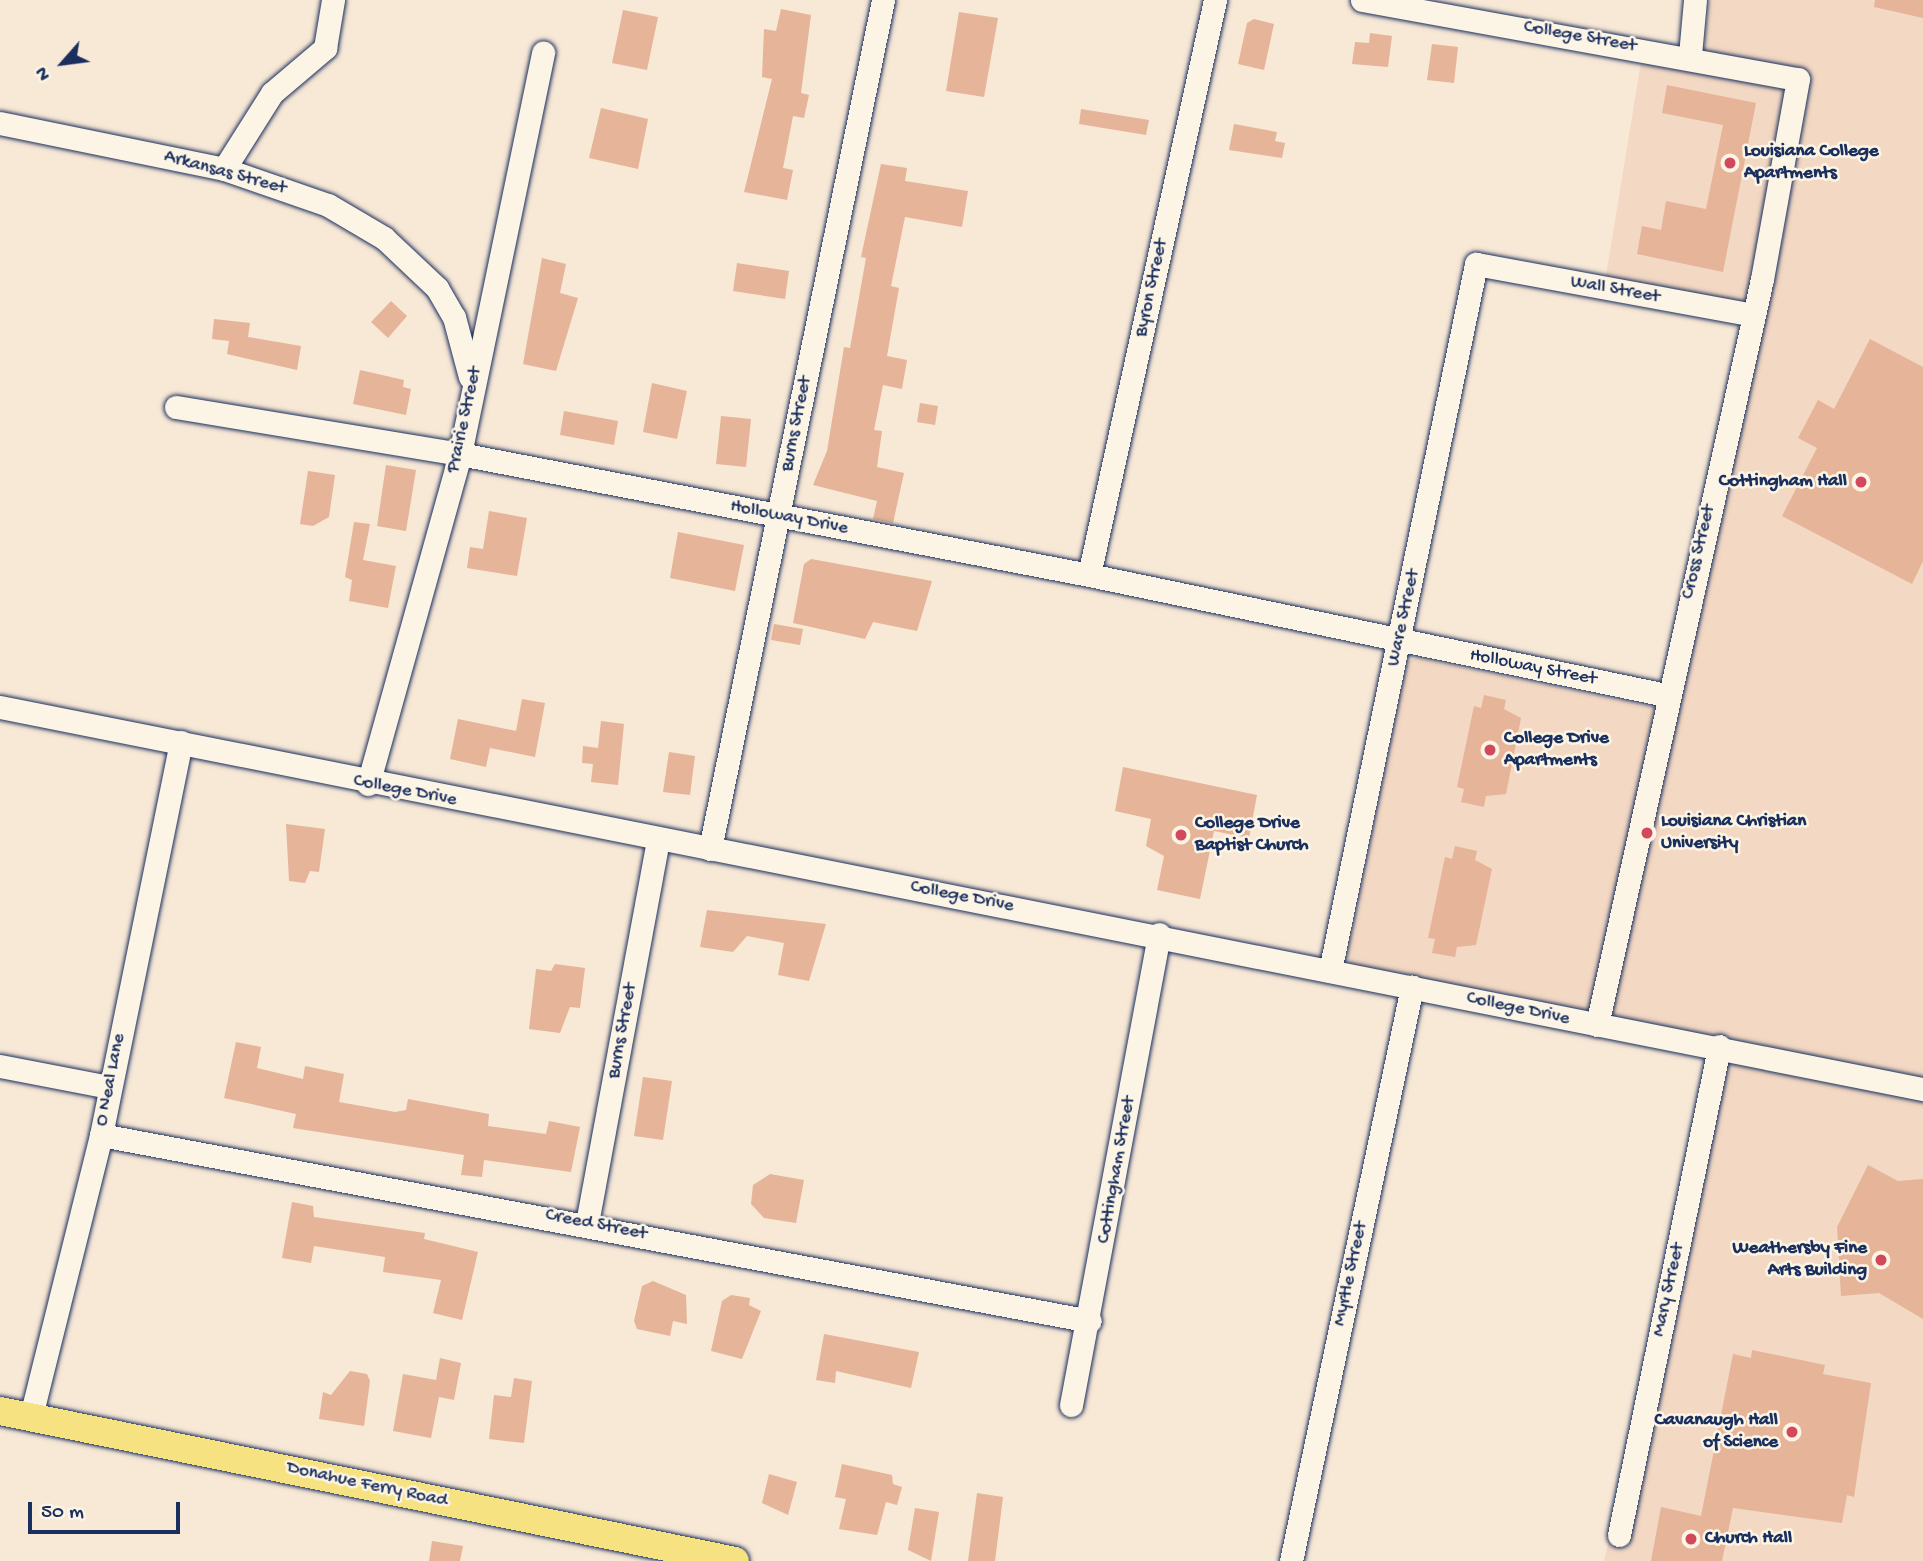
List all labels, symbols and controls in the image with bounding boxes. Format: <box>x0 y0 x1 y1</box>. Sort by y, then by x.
street label: College Street <box>1522 16 1638 58</box>
north arrow <box>28 28 98 98</box>
text: N <box>31 62 57 84</box>
place label: Louisiana College Apartments <box>1744 141 1879 185</box>
street label: Arkansas Street <box>161 146 289 200</box>
marker: Louisiana College Apartments <box>1722 155 1738 171</box>
street label: Byron Street <box>1130 237 1174 339</box>
street label: Wall Street <box>1569 271 1661 309</box>
street label: Prairie Street <box>443 365 487 475</box>
street label: Burns Street <box>777 374 817 474</box>
place label: Cottingham Hall <box>1719 471 1847 493</box>
marker: Cottingham Hall <box>1853 474 1869 490</box>
street label: Holloway Drive <box>728 495 850 541</box>
street label: Cross Street <box>1677 503 1721 601</box>
street label: Ware Street <box>1383 568 1425 668</box>
street label: Holloway Street <box>1468 645 1598 691</box>
place label: College Drive Apartments <box>1504 728 1609 772</box>
marker: College Drive Apartments <box>1482 742 1498 758</box>
street label: College Drive <box>351 770 459 812</box>
place label: Louisiana Christian University <box>1661 811 1806 855</box>
place label: College Drive Baptist Church <box>1195 813 1309 857</box>
marker: Louisiana Christian University <box>1639 825 1655 841</box>
marker: College Drive Baptist Church <box>1173 827 1189 843</box>
street label: College Drive <box>908 876 1016 918</box>
street label: Burns Street <box>603 981 643 1081</box>
street label: College Drive <box>1464 987 1572 1031</box>
street label: O Neal Lane <box>91 1032 131 1128</box>
street label: Cottingham Street <box>1093 1095 1141 1245</box>
street label: Creed Street <box>543 1204 649 1246</box>
street label: Myrtle Street <box>1329 1220 1373 1328</box>
place label: Weathersby Fine Arts Building <box>1732 1238 1867 1282</box>
street label: Mary Street <box>1648 1241 1690 1339</box>
marker: Weathersby Fine Arts Building <box>1873 1252 1889 1268</box>
place label: Cavanaugh Hall of Science <box>1654 1410 1778 1454</box>
marker: Cavanaugh Hall of Science <box>1784 1424 1800 1440</box>
street label: Donahue Ferry Road <box>285 1457 449 1513</box>
scale bar <box>32 1488 184 1532</box>
text: 50 m <box>41 1501 84 1526</box>
place label: Church Hall <box>1705 1528 1792 1550</box>
marker: Church Hall <box>1683 1531 1699 1547</box>

